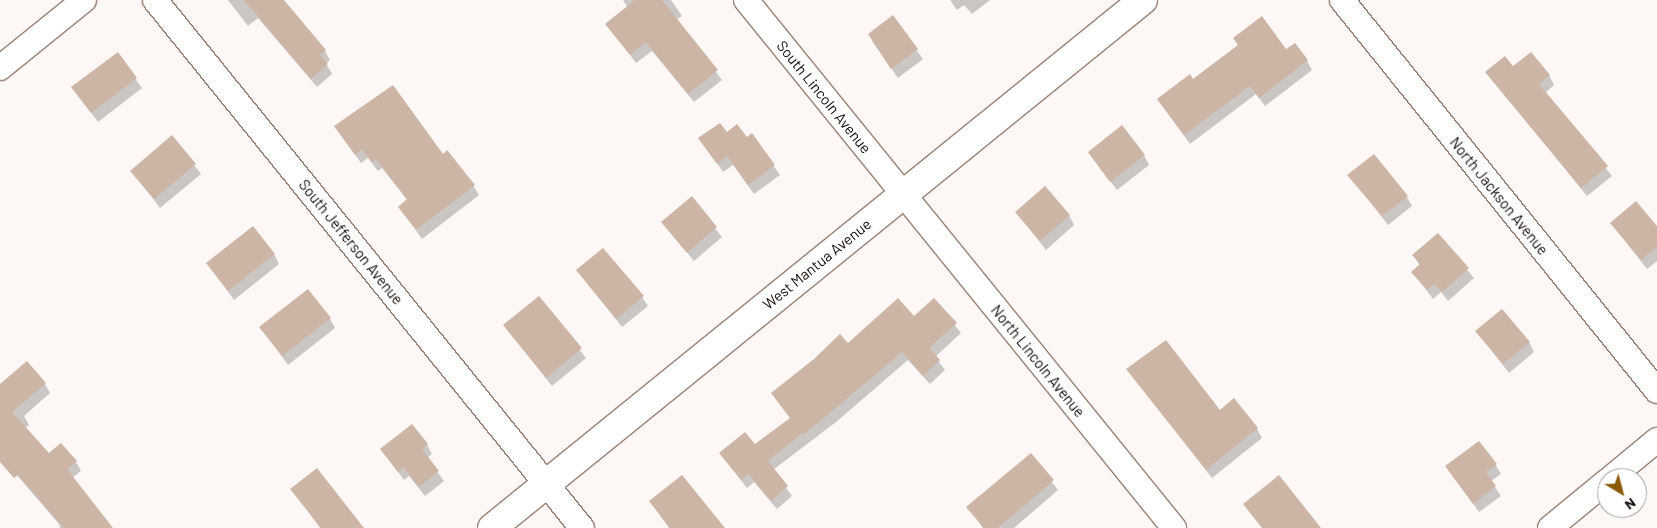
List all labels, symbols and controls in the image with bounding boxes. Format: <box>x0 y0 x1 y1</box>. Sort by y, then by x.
street label: South Lincoln Avenue <box>773 37 875 157</box>
street label: North Jackson Avenue <box>1446 134 1552 258</box>
street label: South Jefferson Avenue <box>295 176 407 308</box>
street label: West Mantua Avenue <box>759 215 875 313</box>
street label: North Lincoln Avenue <box>987 301 1089 421</box>
north arrow <box>1597 468 1647 518</box>
text: N <box>1622 495 1640 514</box>

